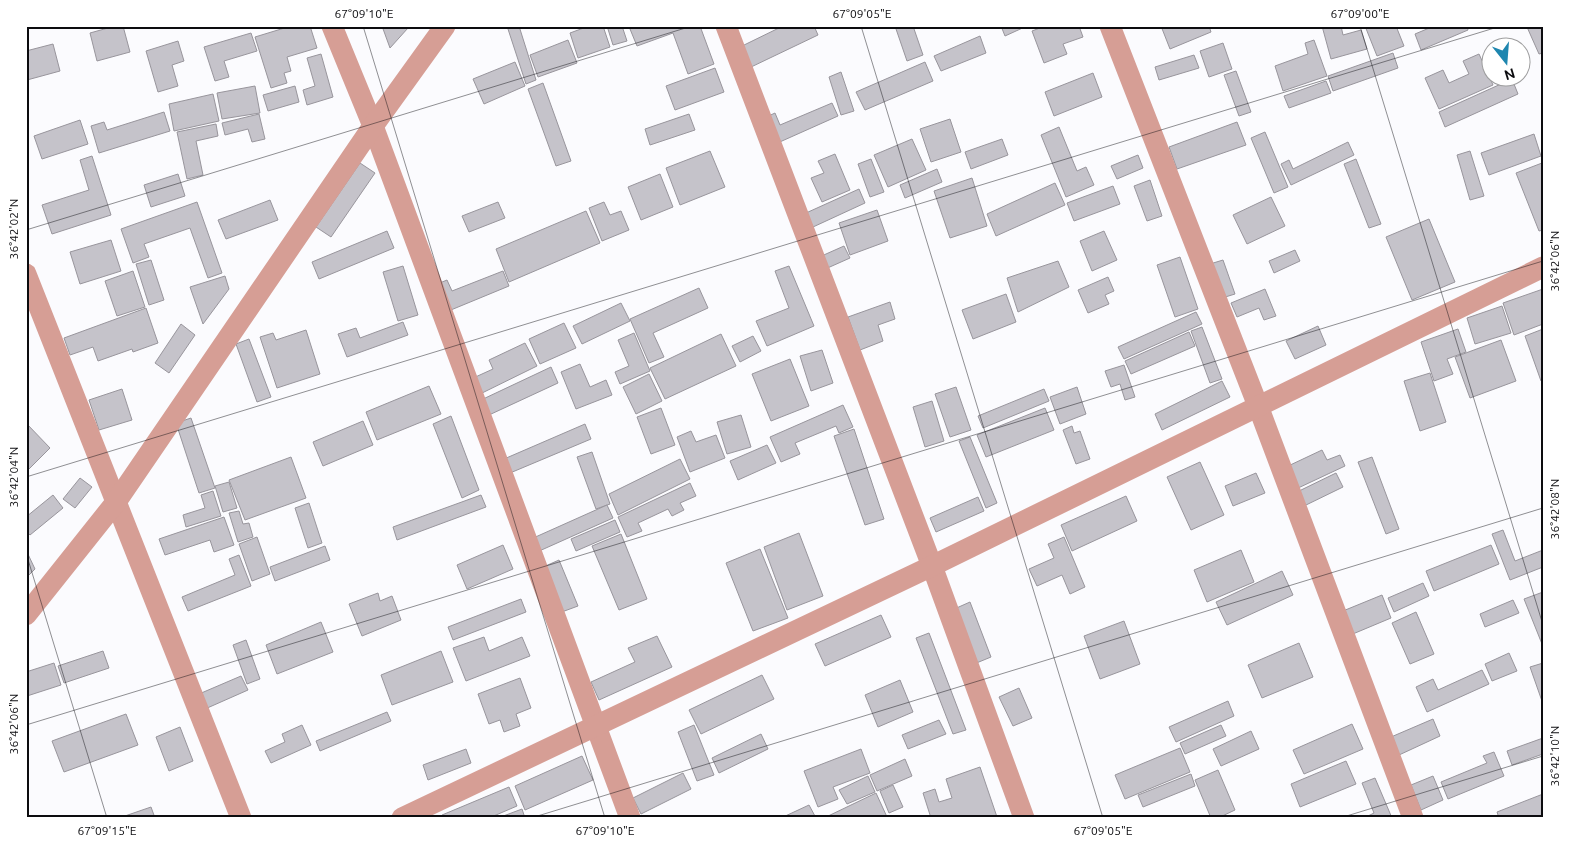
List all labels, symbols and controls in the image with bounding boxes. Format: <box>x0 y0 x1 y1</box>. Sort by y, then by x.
text: 67°09'10"E <box>335 7 394 20</box>
text: 67°09'05"E <box>833 7 892 20</box>
text: 67°09'00"E <box>1331 7 1390 20</box>
north arrow <box>1482 38 1532 88</box>
text: N <box>1502 65 1517 84</box>
text: 36°42'02"N <box>7 199 20 259</box>
text: 36°42'06"N <box>1548 231 1561 291</box>
text: 36°42'04"N <box>7 447 20 507</box>
text: 36°42'08"N <box>1548 479 1561 539</box>
text: 36°42'06"N <box>7 694 20 754</box>
text: 36°42'10"N <box>1548 726 1561 786</box>
text: 67°09'15"E <box>78 824 137 837</box>
text: 67°09'10"E <box>576 824 635 837</box>
text: 67°09'05"E <box>1074 824 1133 837</box>

